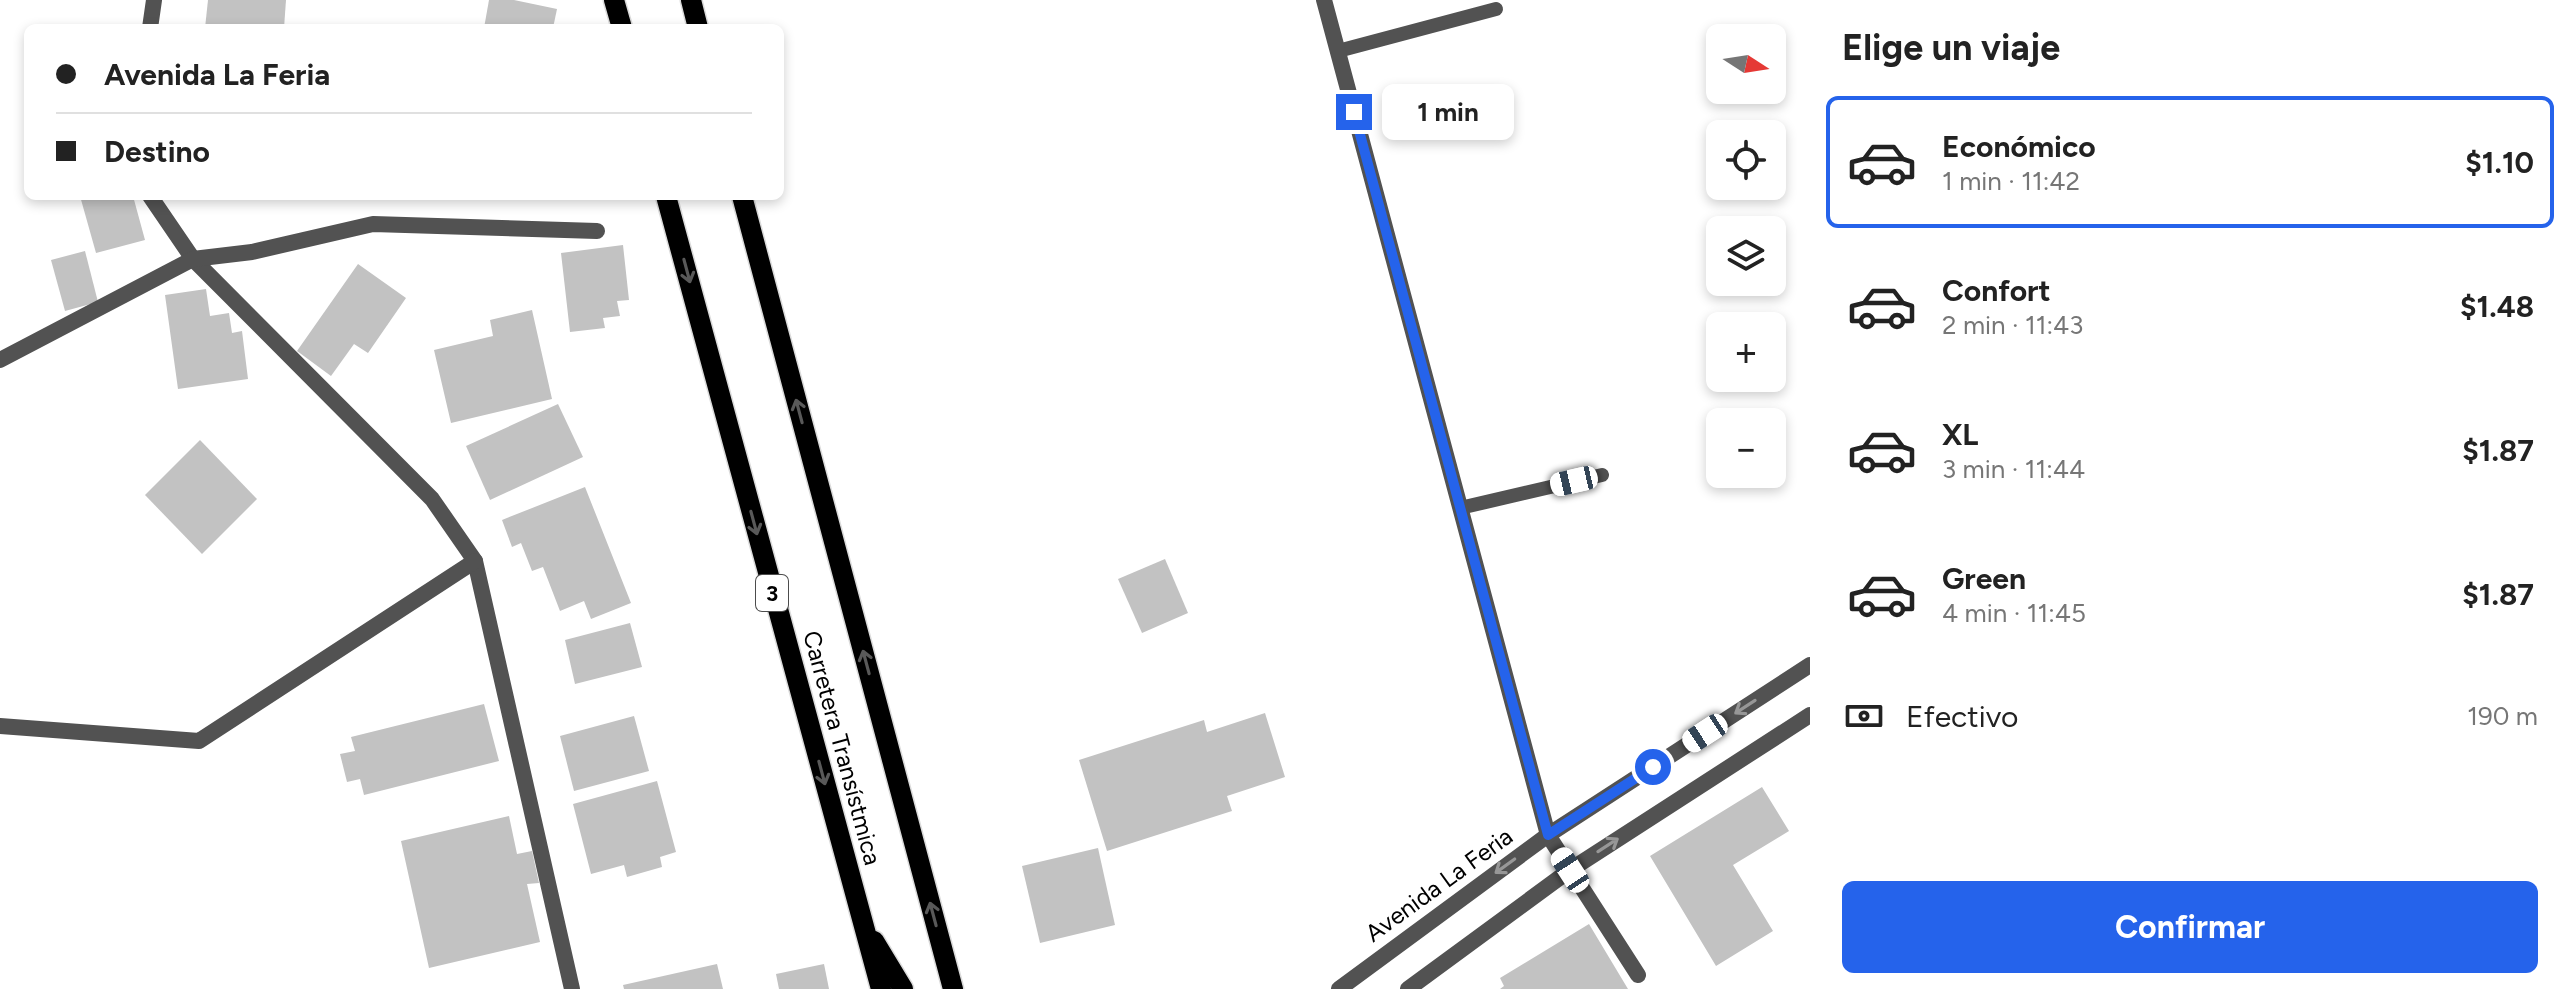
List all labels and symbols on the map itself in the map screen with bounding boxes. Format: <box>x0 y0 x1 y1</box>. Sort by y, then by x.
north arrow <box>1706 24 1786 104</box>
callout: 1 min <box>1382 84 1514 140</box>
route end <box>1336 94 1372 130</box>
one-way arrow <box>680 258 695 284</box>
one-way arrow <box>791 399 806 425</box>
car <box>1548 464 1600 498</box>
one-way arrow <box>747 509 762 535</box>
road number: 3 <box>756 575 788 611</box>
street label: Carretera Transístmica <box>797 628 888 868</box>
one-way arrow <box>857 650 872 676</box>
one-way arrow <box>1734 699 1756 716</box>
car <box>1678 710 1732 756</box>
route start <box>1635 749 1671 785</box>
one-way arrow <box>815 760 830 786</box>
street label: Avenida La Feria <box>1359 821 1518 948</box>
one-way arrow <box>1596 837 1619 853</box>
car <box>1547 843 1593 897</box>
one-way arrow <box>1494 858 1516 875</box>
one-way arrow <box>925 901 940 927</box>

